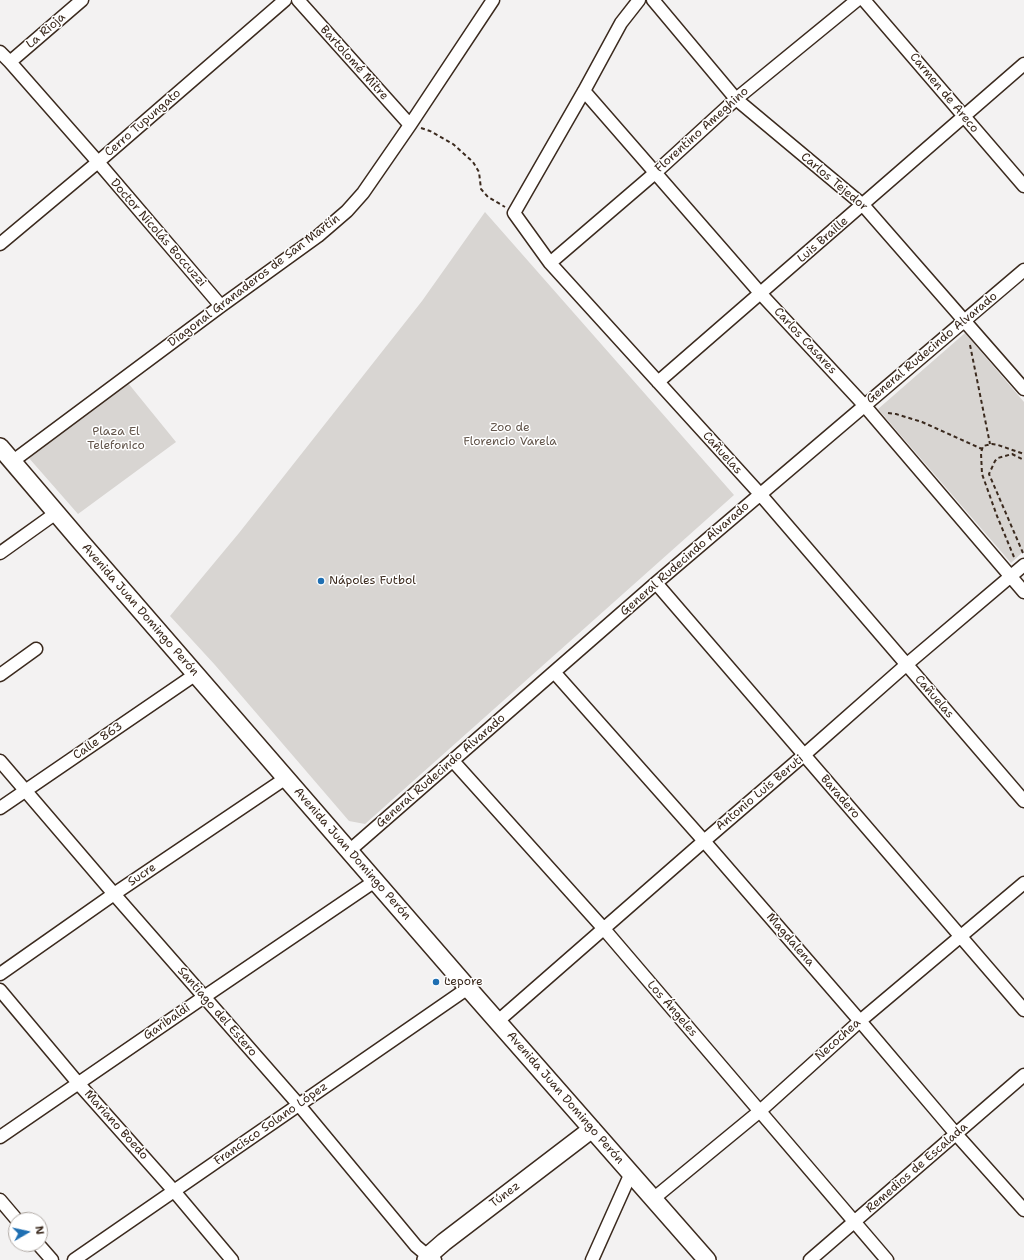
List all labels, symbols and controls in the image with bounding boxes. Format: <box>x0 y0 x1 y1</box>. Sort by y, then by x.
street label: La Rioja <box>23 10 69 52</box>
street label: Bartolomé Mitre <box>317 23 391 103</box>
street label: Carmen de Areco <box>906 50 982 136</box>
street label: Florentino Ameghino <box>652 84 752 176</box>
street label: Cerro Tupungato <box>102 86 184 160</box>
street label: Carlos Tejedor <box>798 150 870 214</box>
street label: Doctor Nicolás Boccuzzi <box>107 176 209 290</box>
street label: Diagonal Granaderos de San Martín <box>165 212 343 350</box>
street label: Luis Braille <box>795 214 851 266</box>
street label: General Rudecindo Alvarado <box>864 289 1000 407</box>
street label: Carlos Casares <box>771 305 839 377</box>
park label: Zoo de Florencio Varela <box>463 421 557 449</box>
park label: Plaza El Telefonico <box>87 425 145 453</box>
street label: Cañuelas <box>699 429 745 477</box>
street label: General Rudecindo Alvarado <box>618 499 752 619</box>
street label: Avenida Juan Domingo Perón <box>79 541 201 679</box>
place label: Nápoles Futbol <box>329 574 416 588</box>
marker: Nápoles Futbol <box>316 576 326 586</box>
street label: Cañuelas <box>911 673 957 721</box>
street label: General Rudecindo Alvarado <box>374 711 508 831</box>
street label: Calle 863 <box>70 719 126 763</box>
street label: Antonio Luis Beruti <box>713 752 807 834</box>
street label: Baradero <box>817 772 863 822</box>
street label: Avenida Juan Domingo Perón <box>291 785 413 923</box>
street label: Sucre <box>125 860 159 890</box>
street label: Magdalena <box>763 910 817 970</box>
street label: Santiago del Estero <box>174 964 260 1060</box>
place label: Lepore <box>444 975 483 989</box>
marker: Lepore <box>431 977 441 987</box>
street label: Los Ángeles <box>644 978 700 1040</box>
street label: Garibaldi <box>141 1001 193 1043</box>
street label: Necochea <box>812 1016 864 1064</box>
street label: Avenida Juan Domingo Perón <box>504 1029 626 1167</box>
street label: Francisco Solano López <box>212 1079 330 1169</box>
street label: Mariano Boedo <box>81 1087 151 1163</box>
street label: Remedios de Escalada <box>863 1120 971 1216</box>
street label: Túnez <box>487 1179 523 1211</box>
north arrow <box>8 1212 48 1252</box>
text: N <box>31 1225 47 1236</box>

